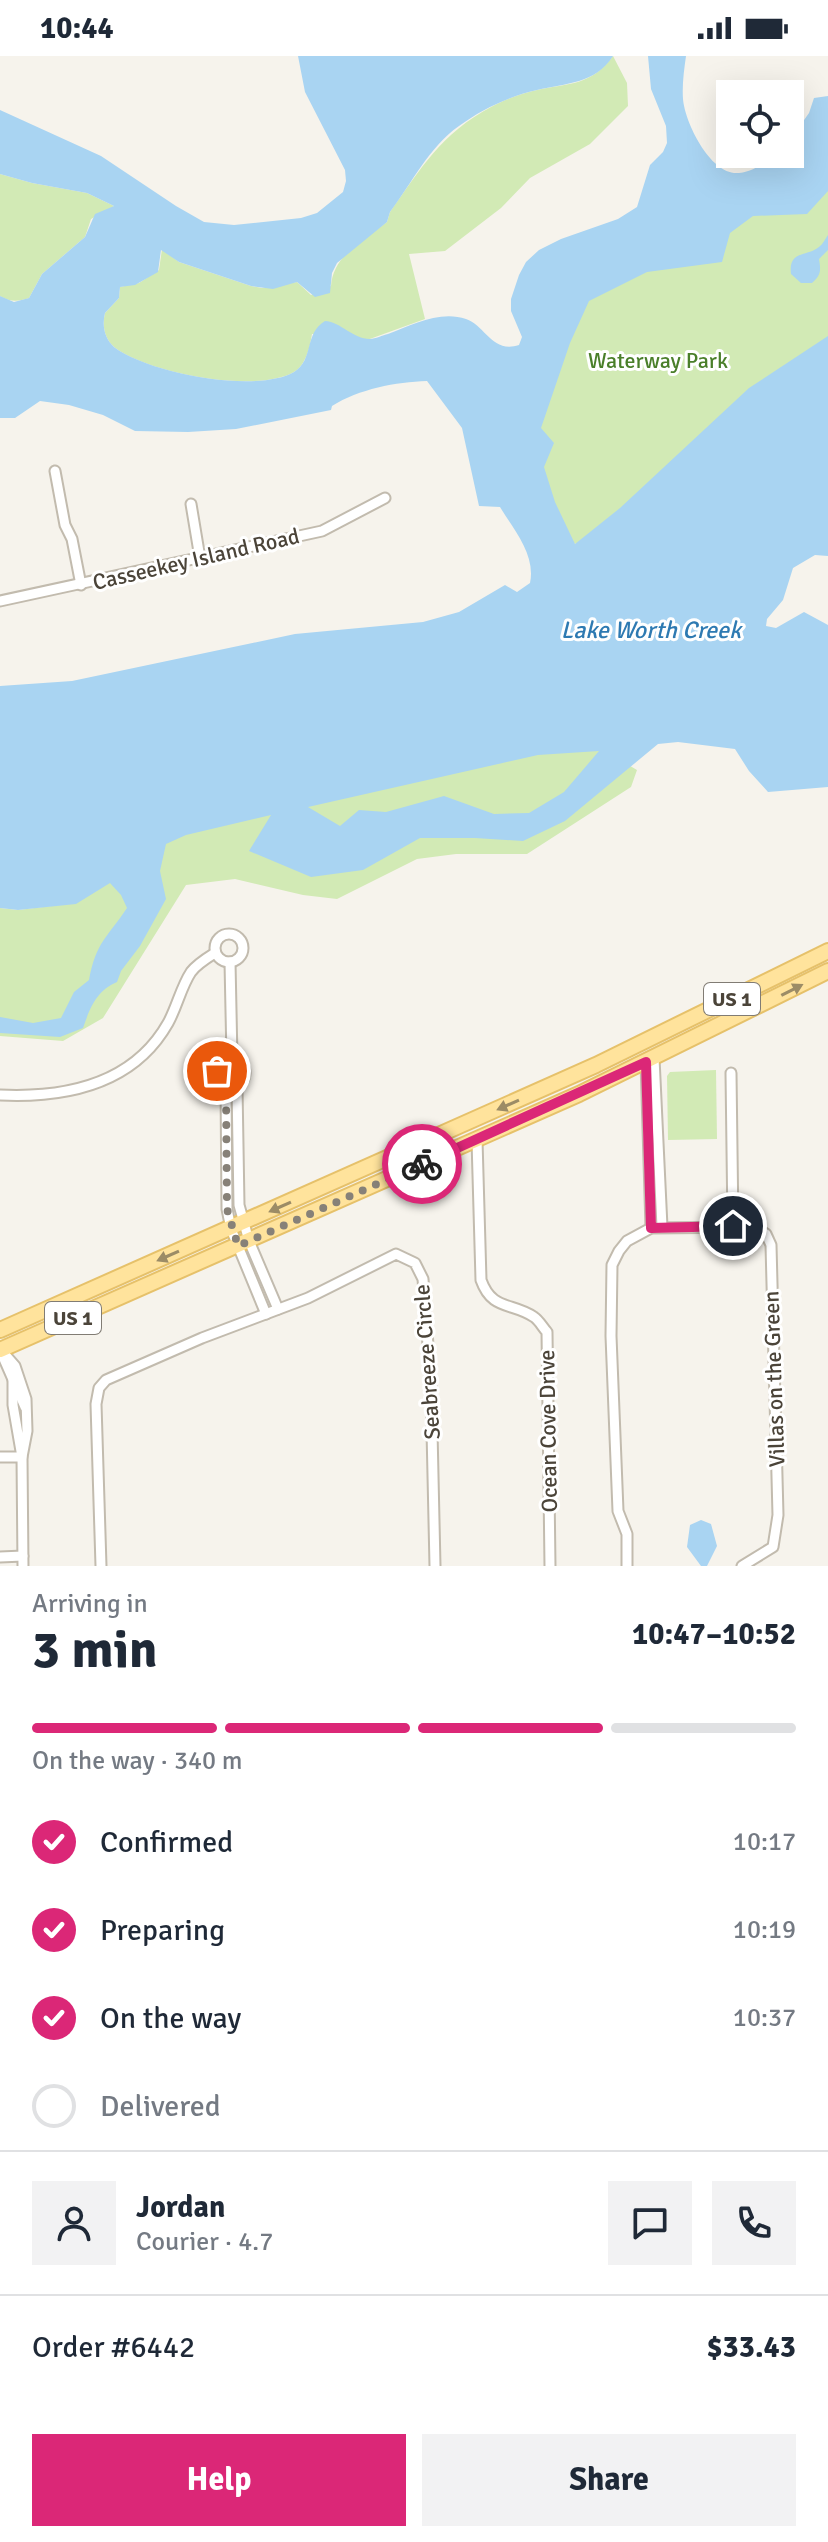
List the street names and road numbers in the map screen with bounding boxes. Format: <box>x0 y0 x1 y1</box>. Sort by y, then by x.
street label: Casseekey Island Road <box>90 522 302 596</box>
road number: US 1 <box>704 983 760 1015</box>
street label: Seabreeze Circle <box>408 1283 446 1441</box>
street label: Villas on the Green <box>757 1290 791 1468</box>
road number: US 1 <box>45 1302 101 1334</box>
street label: Ocean Cove Drive <box>533 1349 563 1513</box>

